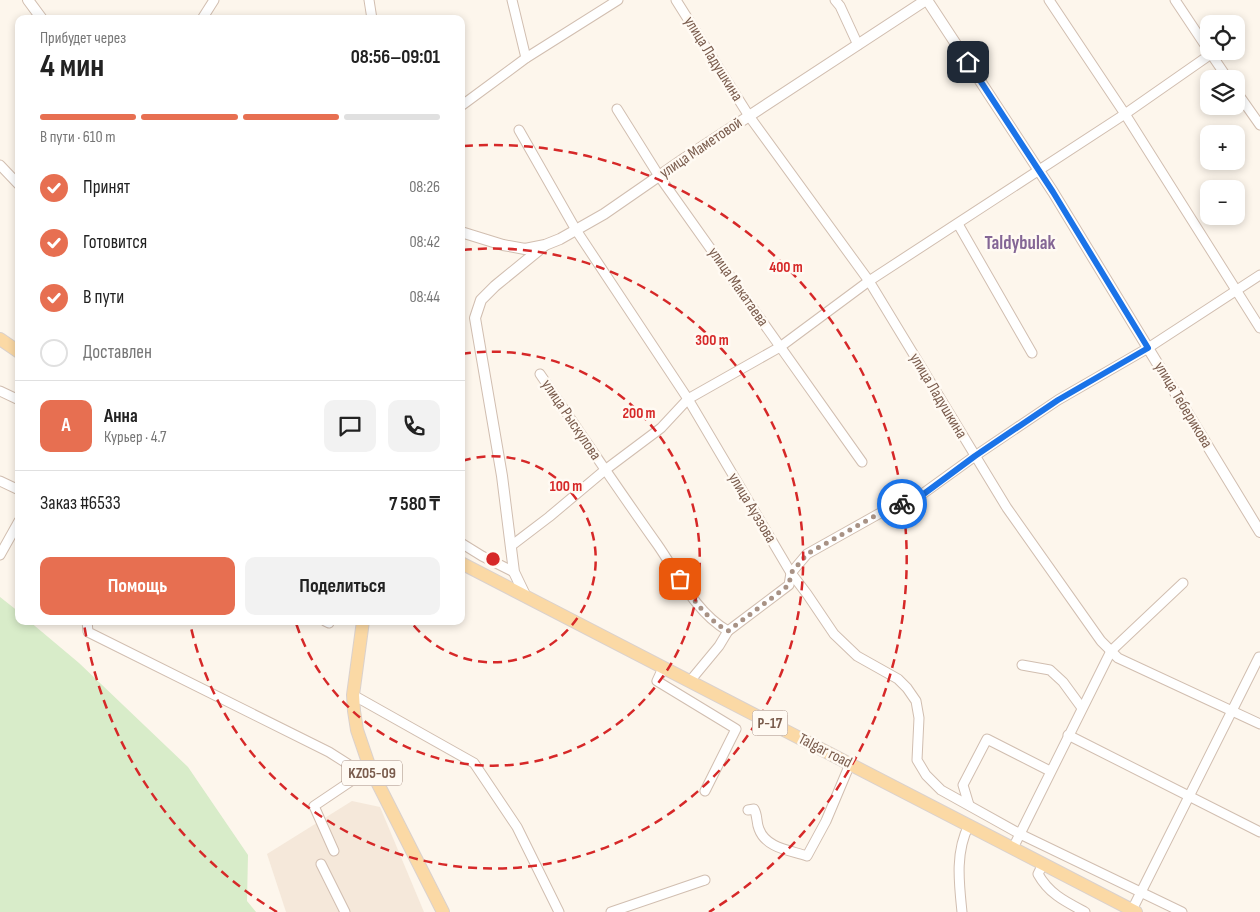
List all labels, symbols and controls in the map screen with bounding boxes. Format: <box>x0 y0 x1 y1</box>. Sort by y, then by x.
street label: улица Ладушкина <box>679 13 747 105</box>
map controls <box>1200 15 1245 225</box>
button: locate <box>1200 15 1245 60</box>
text: Прибудет через <box>40 29 126 48</box>
pin <box>947 41 989 83</box>
text: 08:56–09:01 <box>351 46 440 69</box>
text: 4 мин <box>40 47 104 86</box>
icon: home <box>954 48 982 76</box>
button: layers <box>1200 70 1245 115</box>
street label: улица Маметовой <box>656 113 746 183</box>
button: + <box>1200 125 1245 170</box>
text: В пути · 610 m <box>40 128 115 147</box>
icon: check <box>40 174 68 202</box>
text: Принят <box>83 176 130 199</box>
text: 08:26 <box>409 178 440 197</box>
button: − <box>1200 180 1245 225</box>
icon: check <box>40 229 68 257</box>
text: Готовится <box>83 231 147 254</box>
district label: Taldybulak <box>984 232 1056 255</box>
text: 08:42 <box>409 233 440 252</box>
street label: улица Макатаева <box>704 244 772 330</box>
text: 400 m <box>769 258 803 277</box>
icon: check <box>40 284 68 312</box>
text: В пути <box>83 286 124 309</box>
text: 08:44 <box>409 288 440 307</box>
text: 300 m <box>695 331 729 350</box>
text: Доставлен <box>83 341 152 364</box>
street label: улица Ладушкина <box>905 350 971 442</box>
street label: улица Теберикова <box>1150 358 1216 452</box>
street label: улица Рыскулова <box>537 376 605 464</box>
button: chat <box>324 400 376 452</box>
button: phone <box>388 400 440 452</box>
text: 200 m <box>622 404 656 423</box>
text: Анна <box>104 405 138 428</box>
text: А <box>61 414 71 437</box>
text: Курьер · 4.7 <box>104 428 166 447</box>
street label: улица Ауэзова <box>724 470 780 546</box>
text: 100 m <box>550 477 582 496</box>
courier <box>877 479 927 529</box>
icon: bike <box>888 490 916 518</box>
text: Заказ #6533 <box>40 492 121 515</box>
text: 7 580 ₸ <box>389 493 440 516</box>
centre of rings <box>484 550 502 568</box>
button: Помощь <box>40 557 235 615</box>
button: Поделиться <box>245 557 440 615</box>
pin <box>659 558 701 600</box>
icon: bag <box>666 565 694 593</box>
road number: P-17 <box>752 710 788 736</box>
street label: Talgar road <box>795 729 855 773</box>
road number: KZ05-09 <box>342 760 402 786</box>

